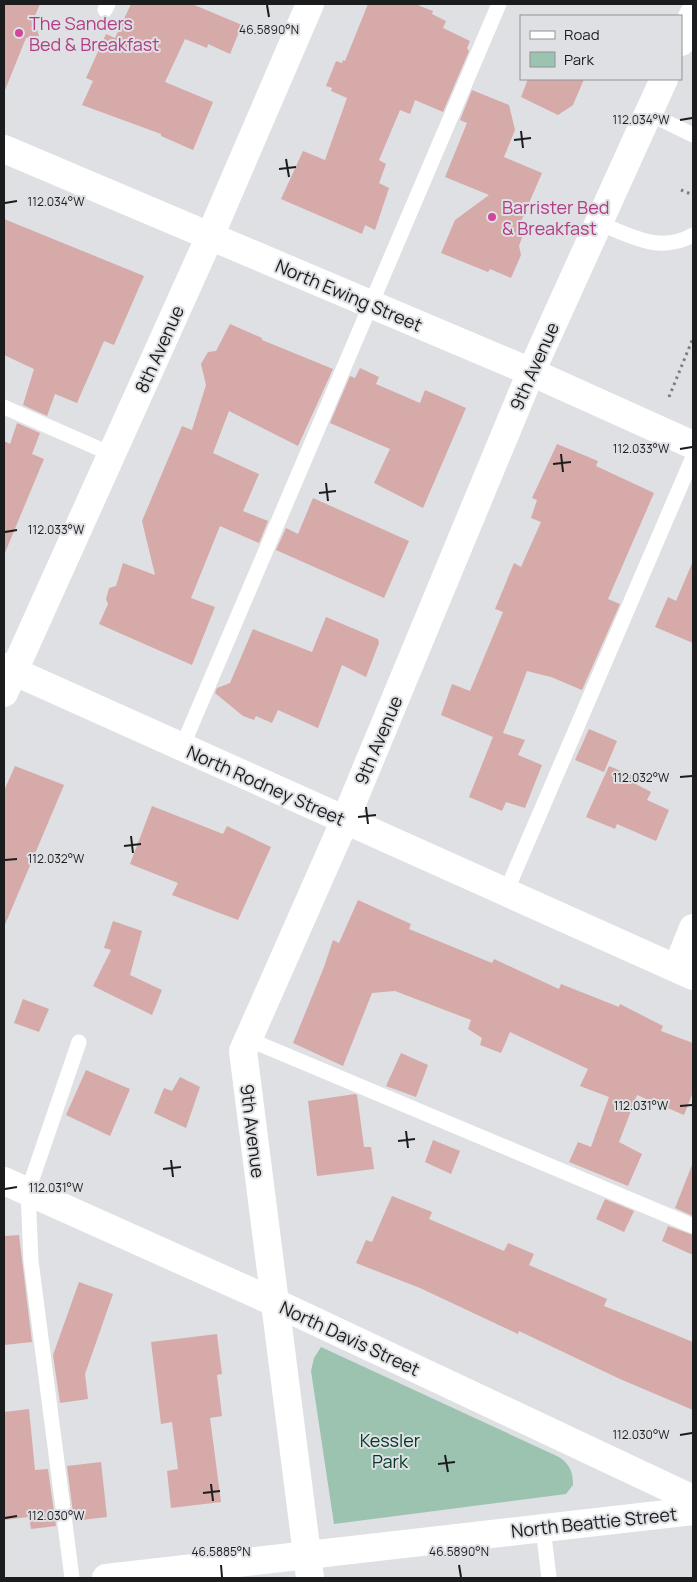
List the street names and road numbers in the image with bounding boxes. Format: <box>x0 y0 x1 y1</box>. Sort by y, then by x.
street label: North Ewing Street <box>272 253 426 337</box>
street label: 8th Avenue <box>129 301 189 397</box>
street label: 9th Avenue <box>504 318 564 414</box>
street label: 9th Avenue <box>349 692 407 788</box>
street label: North Rodney Street <box>183 739 349 831</box>
street label: 9th Avenue <box>235 1083 271 1179</box>
street label: North Davis Street <box>276 1295 424 1381</box>
street label: North Beattie Street <box>510 1501 678 1543</box>

